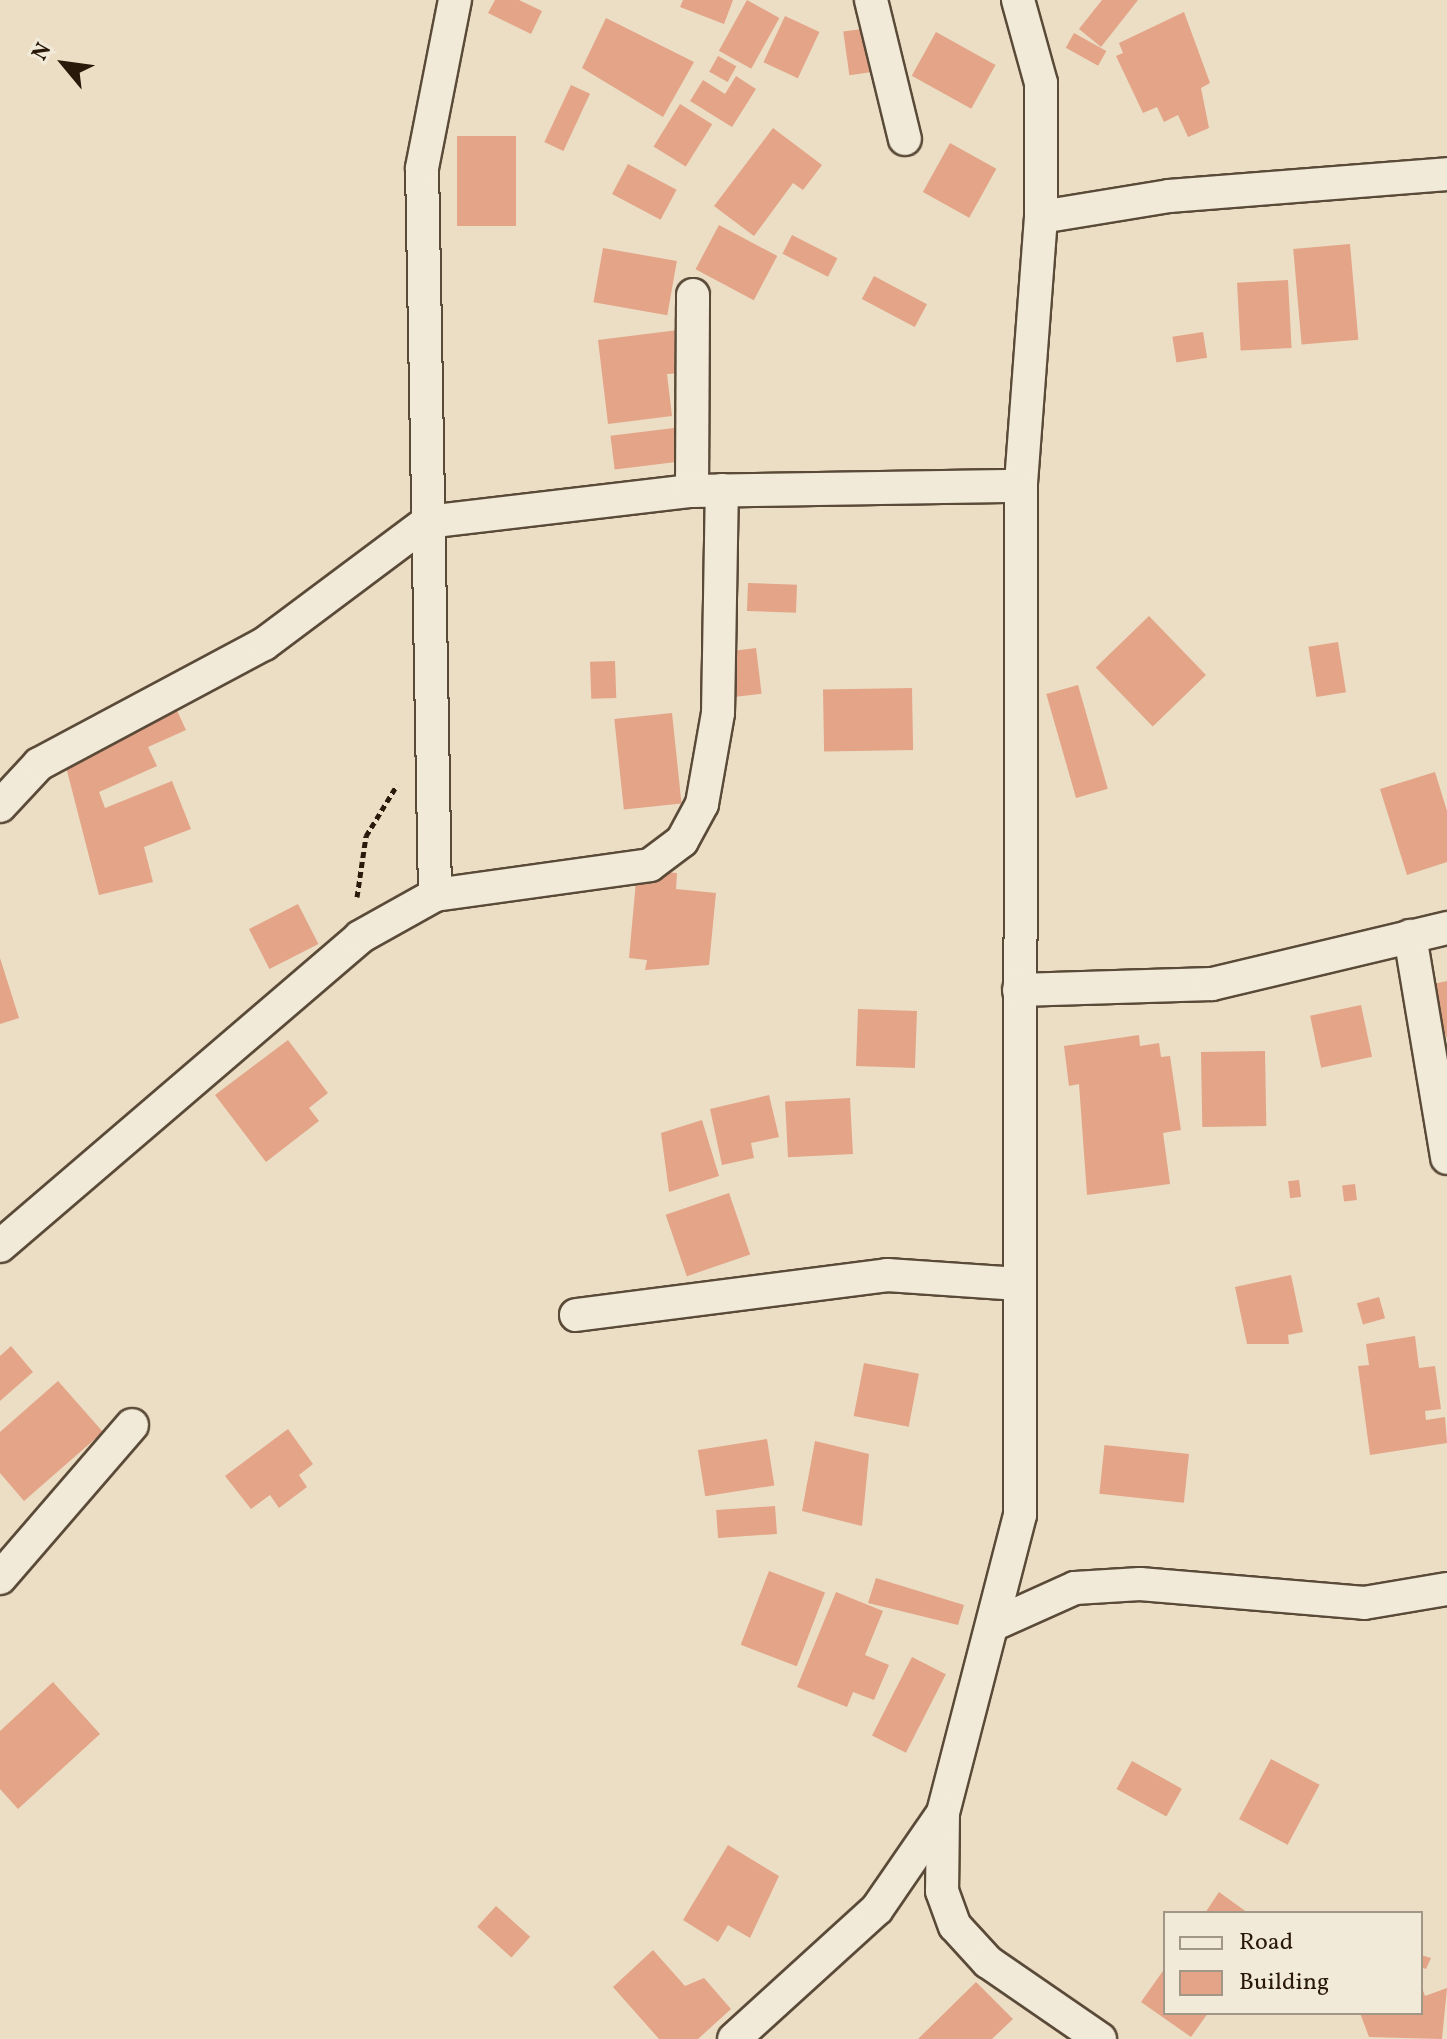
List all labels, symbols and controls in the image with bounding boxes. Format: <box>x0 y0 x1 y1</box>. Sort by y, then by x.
north arrow <box>24 24 104 104</box>
text: N <box>25 38 60 67</box>
legend <box>1163 1911 1423 2015</box>
text: Road <box>1239 1926 1293 1960</box>
text: Building <box>1239 1966 1329 2000</box>

